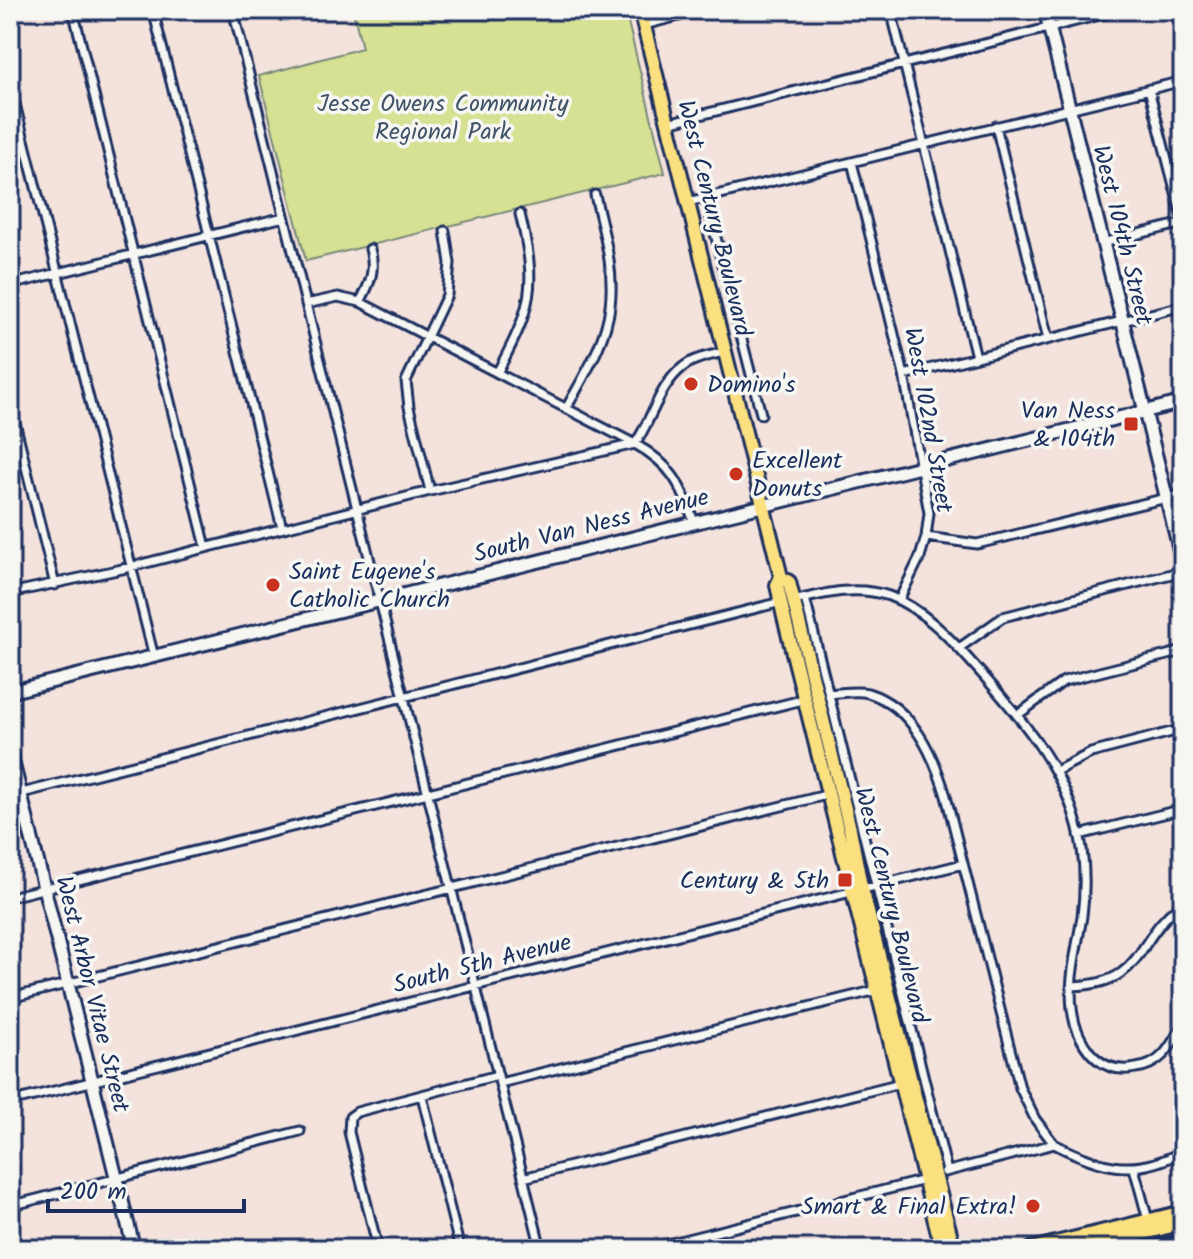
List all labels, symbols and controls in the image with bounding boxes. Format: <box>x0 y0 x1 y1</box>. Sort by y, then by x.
park label: Jesse Owens Community Regional Park <box>317 85 569 152</box>
street label: West Century Boulevard <box>665 96 762 341</box>
street label: West 104th Street <box>1080 141 1163 330</box>
street label: West 102nd Street <box>892 325 963 517</box>
place label: Domino's <box>707 366 796 405</box>
marker: Domino's <box>682 375 700 393</box>
place label: Van Ness & 104th <box>1021 392 1115 459</box>
marker: Van Ness & 104th <box>1122 415 1140 433</box>
place label: Excellent Donuts <box>752 442 843 509</box>
marker: Excellent Donuts <box>727 465 745 483</box>
street label: South Van Ness Avenue <box>470 478 713 575</box>
place label: Saint Eugene's Catholic Church <box>289 553 450 620</box>
marker: Saint Eugene's Catholic Church <box>264 576 282 594</box>
street label: West Century Boulevard <box>842 783 939 1028</box>
place label: Century & 5th <box>680 862 829 901</box>
marker: Century & 5th <box>836 871 854 889</box>
street label: West Arbor Vitae Street <box>43 872 140 1117</box>
street label: South 5th Avenue <box>389 923 576 1005</box>
scale bar <box>48 1163 244 1213</box>
text: 200 m <box>60 1173 127 1212</box>
place label: Smart & Final Extra! <box>801 1188 1017 1227</box>
marker: Smart & Final Extra! <box>1024 1197 1042 1215</box>

